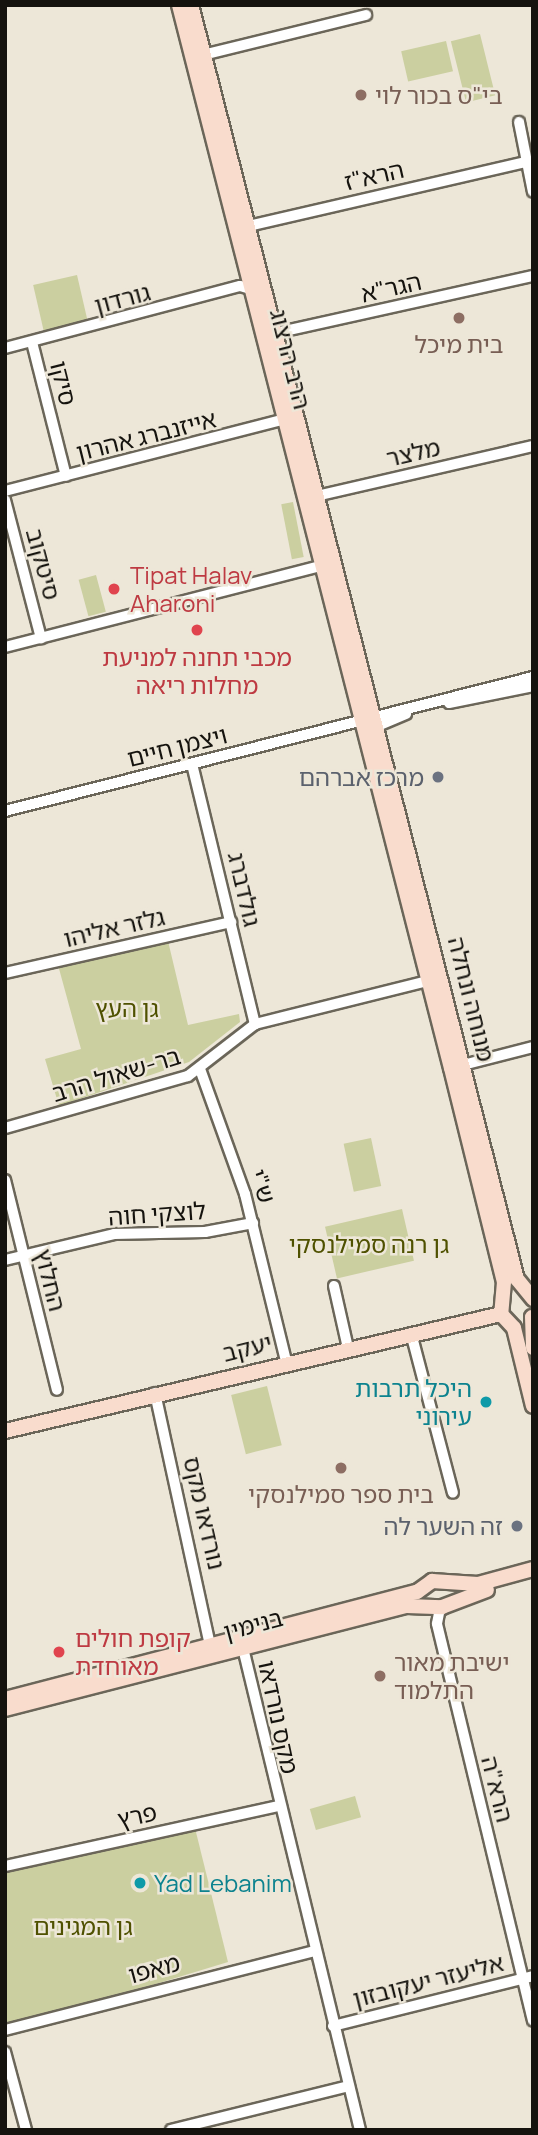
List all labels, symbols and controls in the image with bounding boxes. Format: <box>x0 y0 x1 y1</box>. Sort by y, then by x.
place label: בי"ס בכור לוי <box>375 81 503 109</box>
marker: בי"ס בכור לוי <box>353 87 369 103</box>
street label: הרא"ז <box>341 154 407 196</box>
street label: הגר"א <box>358 266 424 308</box>
street label: גורדון <box>91 277 153 319</box>
street label: הרב הרצוג <box>265 306 317 412</box>
marker: בית מיכל <box>451 310 467 326</box>
place label: בית מיכל <box>414 330 504 358</box>
street label: סיקו <box>45 358 83 408</box>
street label: אייזנברג אהרון <box>73 404 219 466</box>
street label: מלצר <box>383 432 443 472</box>
street label: סיטקוב <box>21 525 67 603</box>
place label: Tipat Halav Aharoni <box>130 561 252 617</box>
marker: Tipat Halav Aharoni <box>104 579 124 599</box>
marker: מכבי תחנה למניעת מחלות ריאה <box>187 620 207 640</box>
place label: מכבי תחנה למניעת מחלות ריאה <box>102 643 292 699</box>
street label: ויצמן חיים <box>124 720 230 772</box>
place label: מרכז אברהם <box>299 763 424 791</box>
marker: מרכז אברהם <box>430 769 446 785</box>
street label: גולדברג <box>222 849 268 929</box>
street label: גלזר אליהו <box>61 901 167 953</box>
street label: מנוחה ונחלה <box>443 934 501 1064</box>
park label: גן העץ <box>95 994 159 1022</box>
street label: בר-שאול הרב <box>48 1041 184 1107</box>
street label: ש"י <box>244 1165 282 1207</box>
street label: לוצקי חוה <box>107 1195 207 1231</box>
park label: גן רנה סמילנסקי <box>289 1230 449 1258</box>
street label: החלוץ <box>29 1246 73 1314</box>
street label: יעקב <box>219 1327 275 1367</box>
place label: היכל תרבות עירוני <box>355 1374 472 1430</box>
marker: היכל תרבות עירוני <box>478 1394 494 1410</box>
street label: נורדאו מקס <box>178 1454 232 1572</box>
marker: בית ספר סמילנסקי <box>333 1460 349 1476</box>
place label: בית ספר סמילנסקי <box>248 1480 434 1508</box>
place label: זה השער לה <box>384 1512 503 1540</box>
marker: זה השער לה <box>509 1518 525 1534</box>
street label: בנימין <box>220 1602 286 1646</box>
place label: קופת חולים מאוחדת <box>75 1624 191 1680</box>
marker: קופת חולים מאוחדת <box>49 1642 69 1662</box>
place label: ישיבת מאור התלמוד <box>394 1648 510 1704</box>
street label: מקס נורדאו <box>253 1658 305 1776</box>
marker: ישיבת מאור התלמוד <box>372 1668 388 1684</box>
street label: הרא"ה <box>476 1753 520 1825</box>
street label: פרץ <box>115 1797 159 1833</box>
place label: Yad Lebanim <box>154 1869 292 1897</box>
marker: Yad Lebanim <box>132 1875 148 1891</box>
park label: גן המגינים <box>33 1912 133 1940</box>
street label: מאפו <box>125 1947 183 1989</box>
street label: אליעזר יעקובזון <box>350 1947 506 2013</box>

